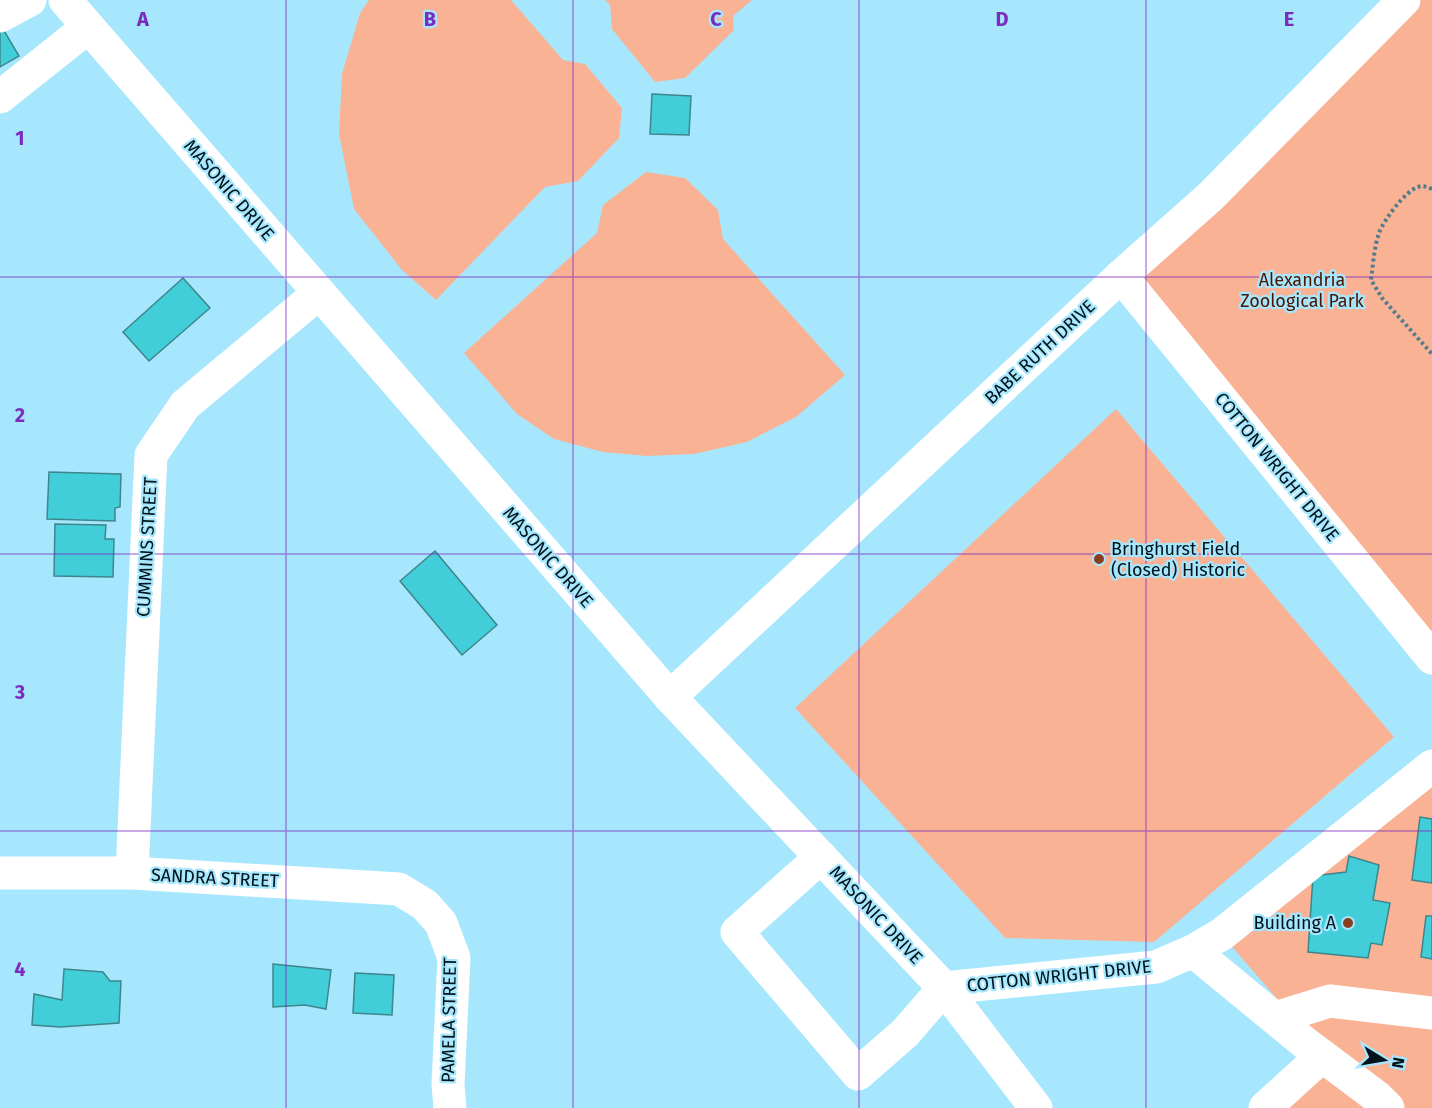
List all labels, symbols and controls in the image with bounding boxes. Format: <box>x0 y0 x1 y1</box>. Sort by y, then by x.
text: A <box>136 7 150 31</box>
text: B <box>424 7 436 31</box>
text: C <box>710 7 722 31</box>
text: D <box>995 7 1009 31</box>
text: E <box>1284 7 1294 31</box>
text: 1 <box>15 126 25 150</box>
street label: MASONIC DRIVE <box>179 135 279 245</box>
park label: Alexandria Zoological Park <box>1240 269 1365 312</box>
street label: BABE RUTH DRIVE <box>980 295 1100 409</box>
street label: COTTON WRIGHT DRIVE <box>1210 388 1344 546</box>
text: 2 <box>15 403 25 427</box>
street label: CUMMINS STREET <box>132 476 162 618</box>
street label: MASONIC DRIVE <box>498 502 598 612</box>
place label: Bringhurst Field (Closed) Historic <box>1111 538 1245 581</box>
marker: Bringhurst Field (Closed) Historic <box>1092 552 1106 566</box>
text: 3 <box>14 680 25 704</box>
street label: MASONIC DRIVE <box>825 861 927 969</box>
street label: SANDRA STREET <box>150 864 280 892</box>
place label: Building A <box>1253 912 1337 934</box>
marker: Building A <box>1341 916 1355 930</box>
street label: COTTON WRIGHT DRIVE <box>966 955 1152 997</box>
street label: PAMELA STREET <box>437 956 461 1083</box>
text: 4 <box>14 957 26 981</box>
north arrow <box>1354 1030 1414 1090</box>
text: N <box>1388 1056 1409 1070</box>

